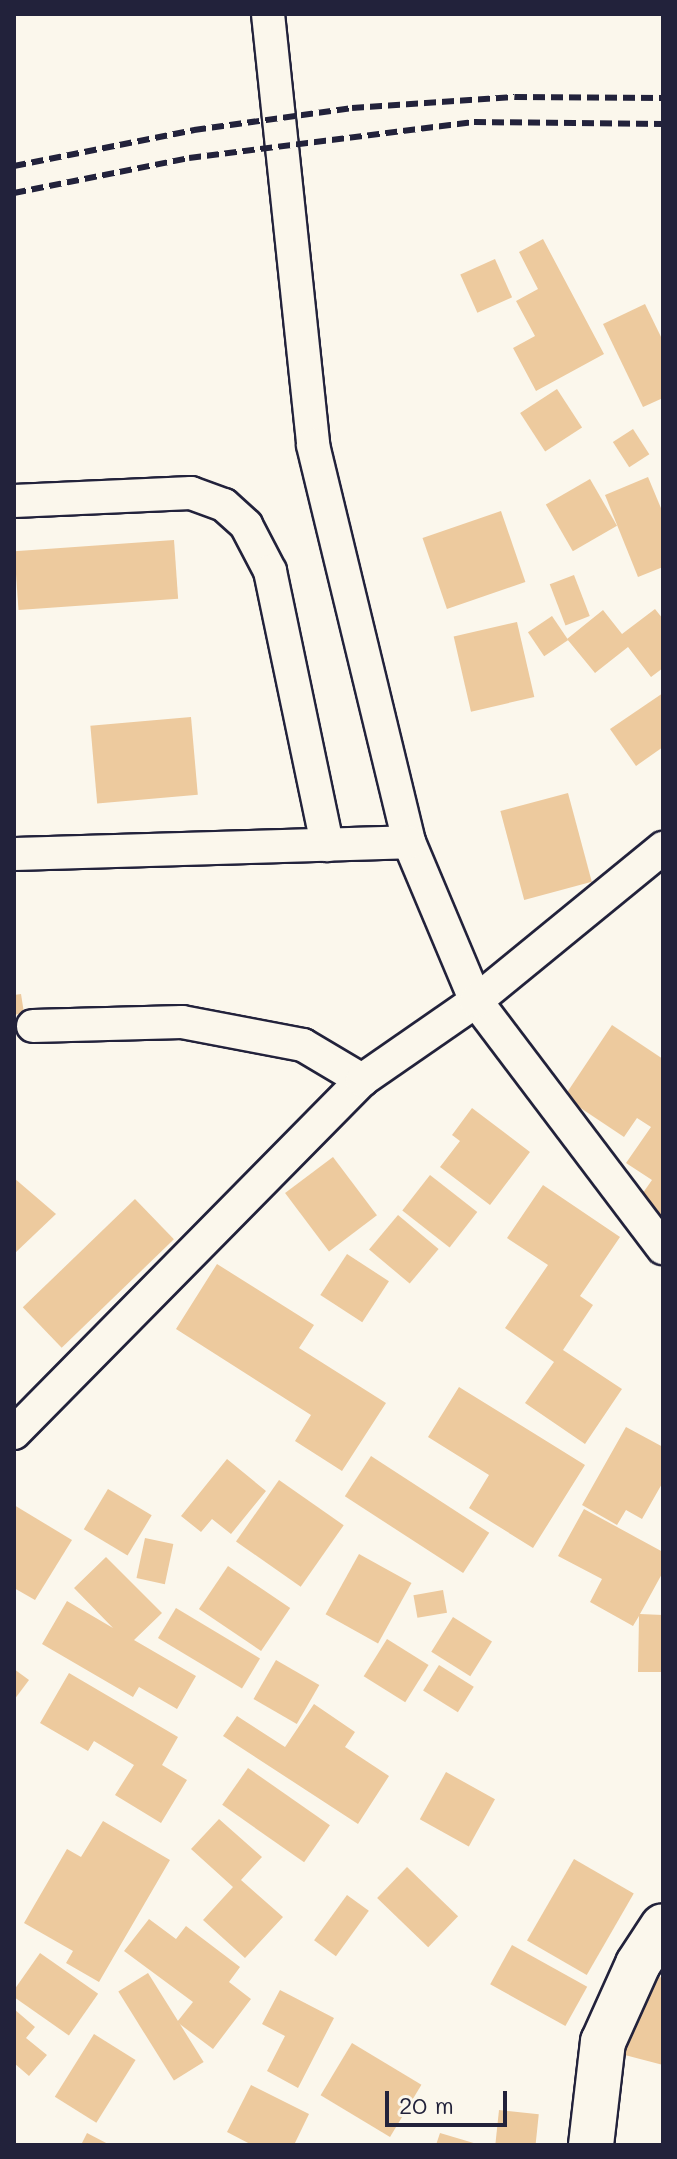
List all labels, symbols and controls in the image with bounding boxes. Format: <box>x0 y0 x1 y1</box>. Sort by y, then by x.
scale bar <box>389 2075 511 2125</box>
text: 20 m <box>399 2089 454 2120</box>

